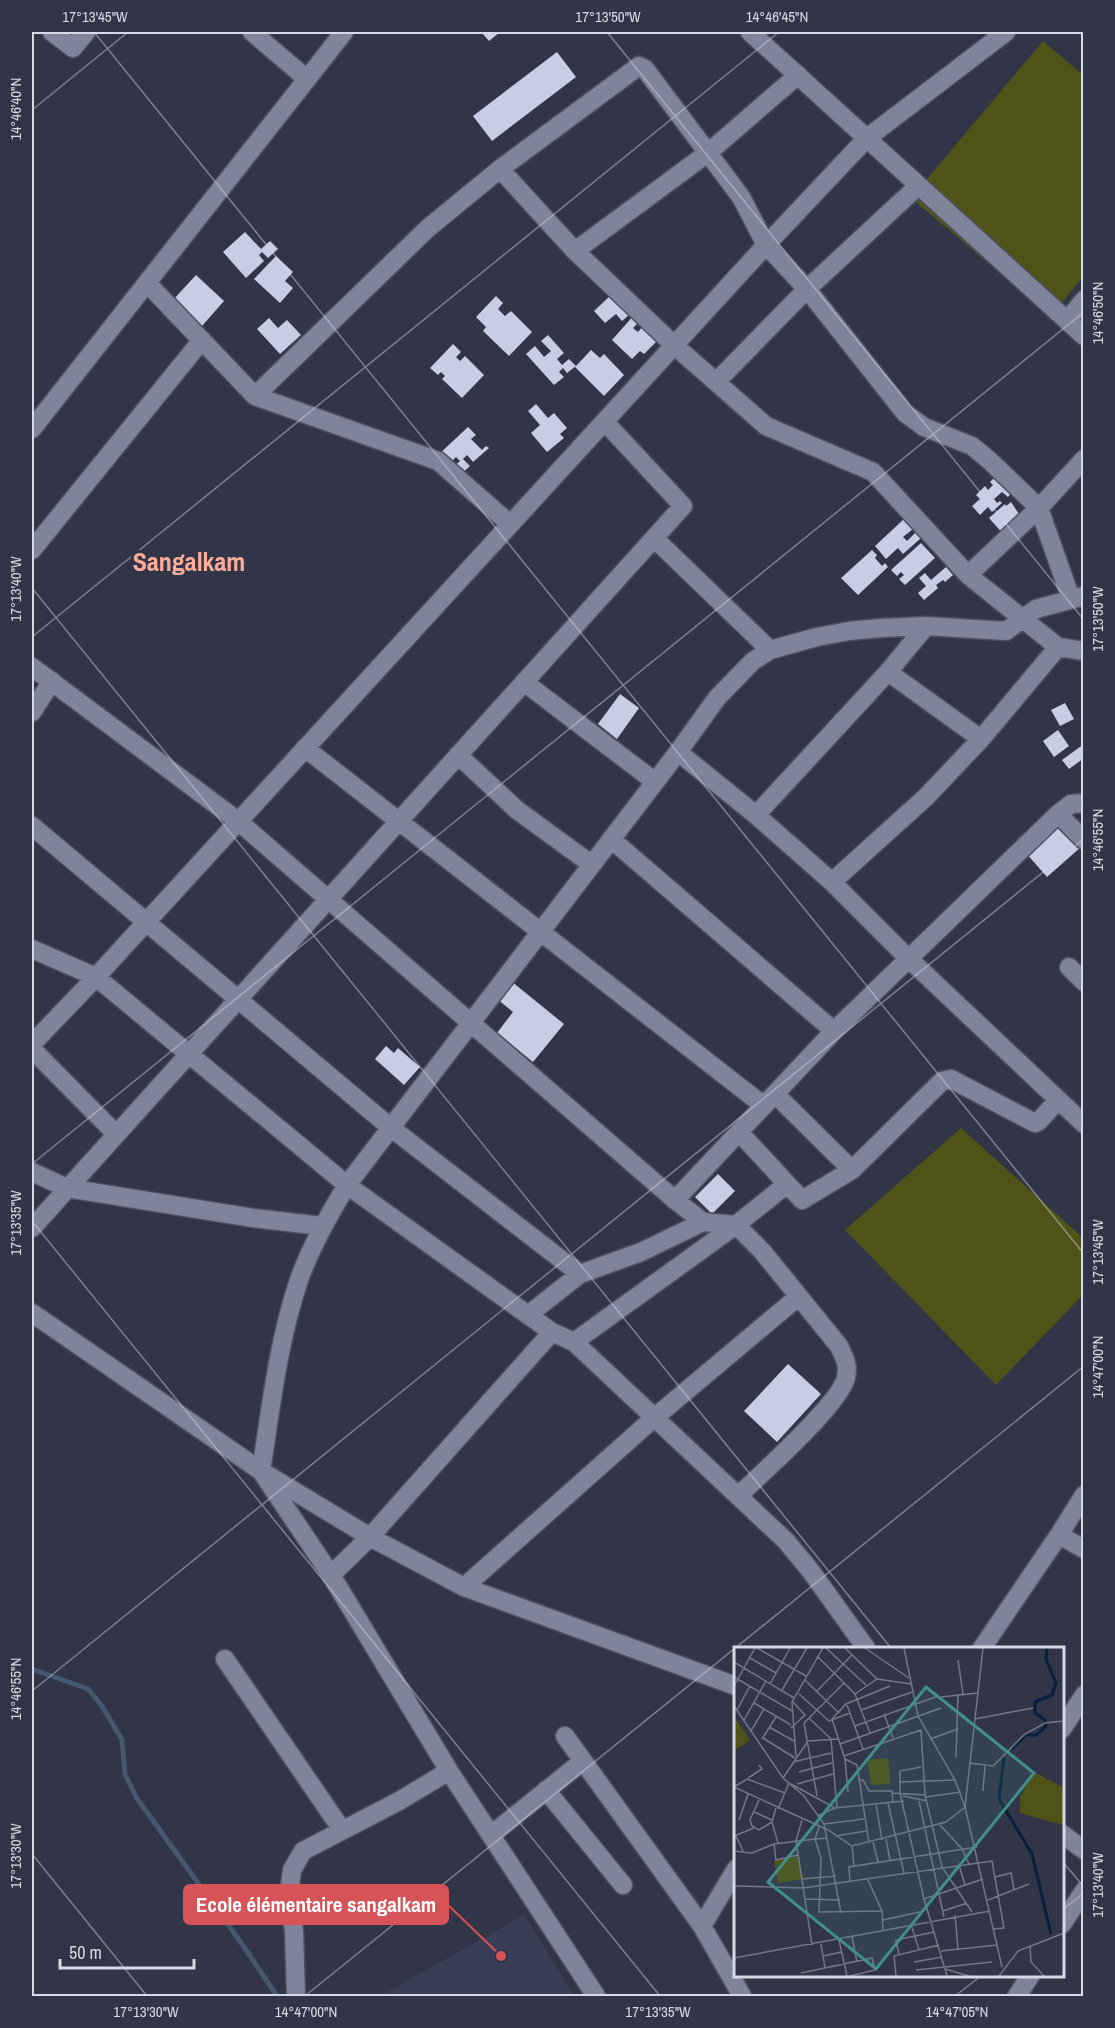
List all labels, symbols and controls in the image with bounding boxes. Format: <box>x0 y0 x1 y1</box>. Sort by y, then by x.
text: 17°13'45"W <box>62 6 128 27</box>
text: 17°13'50"W <box>575 6 641 27</box>
text: 14°46'45"N <box>746 6 808 27</box>
text: 14°46'40"N <box>5 78 26 140</box>
text: 14°46'50"N <box>1087 282 1108 344</box>
district label: Sangalkam <box>133 544 245 579</box>
text: 17°13'40"W <box>5 556 26 622</box>
text: 17°13'50"W <box>1087 586 1108 652</box>
text: 14°46'55"N <box>1087 809 1108 871</box>
text: 17°13'35"W <box>5 1190 26 1256</box>
text: 17°13'45"W <box>1087 1219 1108 1285</box>
text: 14°47'00"N <box>1087 1336 1108 1398</box>
inset map <box>734 1647 1064 1977</box>
text: 14°46'55"N <box>5 1658 26 1720</box>
text: 17°13'30"W <box>5 1823 26 1889</box>
text: 17°13'40"W <box>1087 1852 1108 1918</box>
callout: Ecole élémentaire sangalkam <box>184 1885 448 1924</box>
text: Ecole élémentaire sangalkam <box>196 1890 436 1919</box>
scale bar <box>60 1932 194 1970</box>
text: 50 m <box>69 1940 102 1965</box>
text: 17°13'30"W <box>113 2001 179 2022</box>
text: 14°47'00"N <box>275 2001 337 2022</box>
text: 17°13'35"W <box>625 2001 691 2022</box>
text: 14°47'05"N <box>926 2001 988 2022</box>

